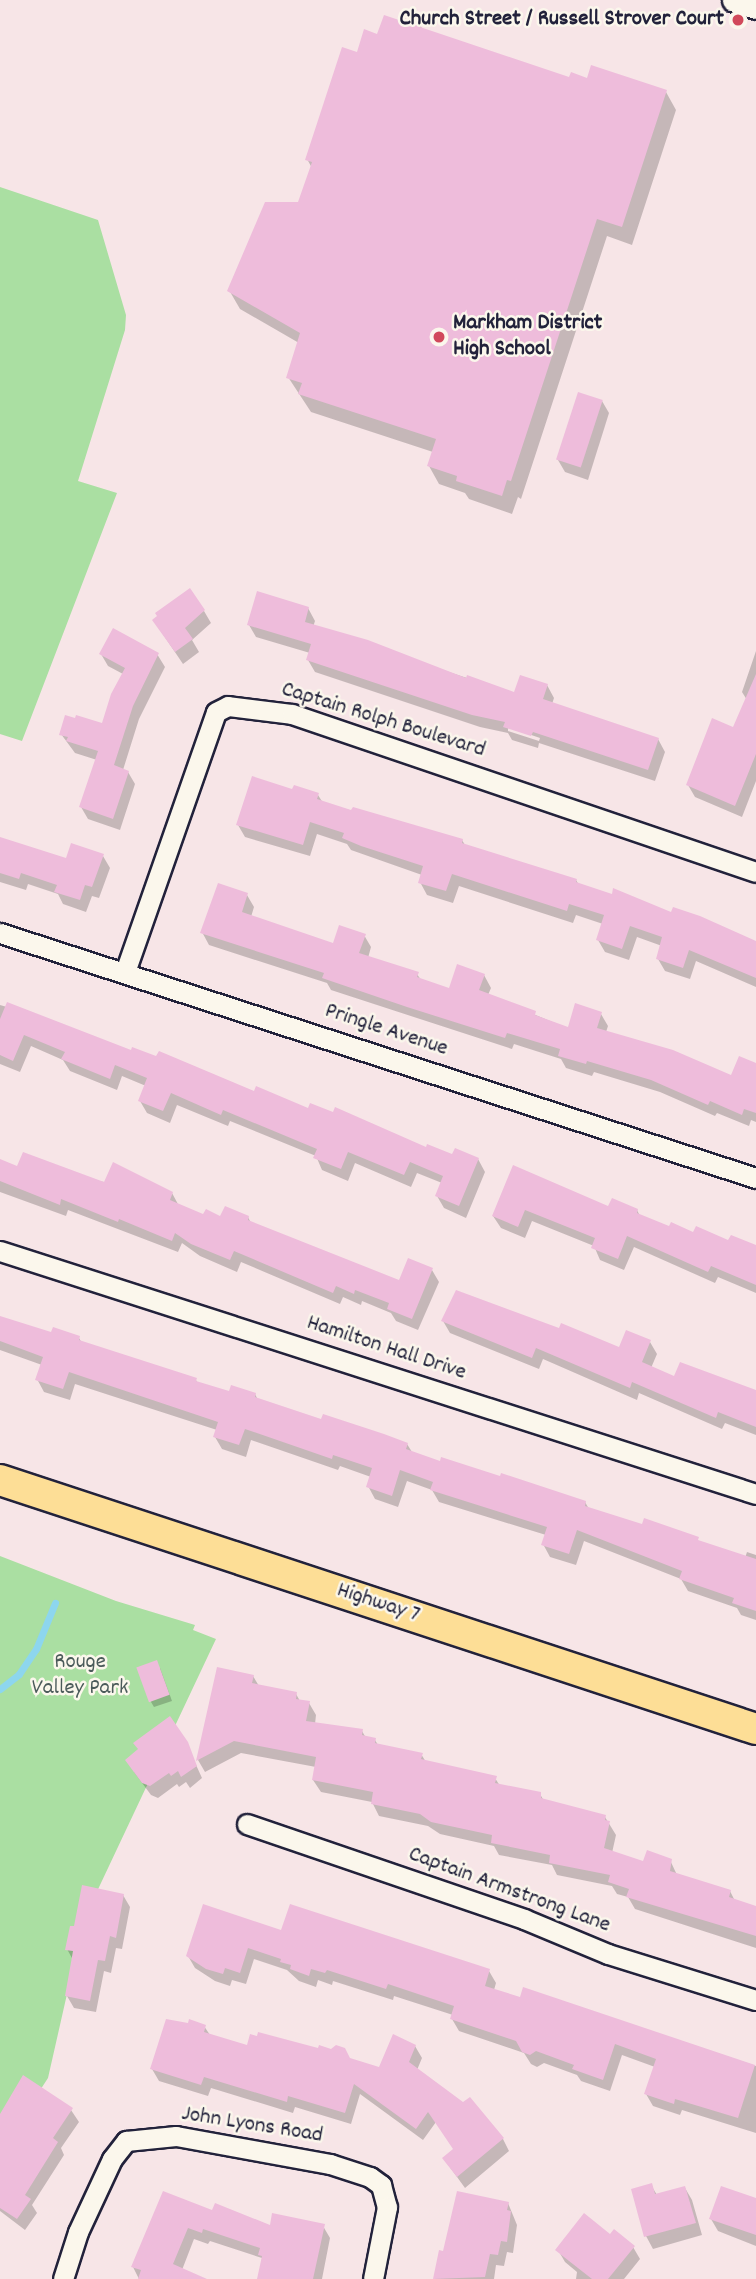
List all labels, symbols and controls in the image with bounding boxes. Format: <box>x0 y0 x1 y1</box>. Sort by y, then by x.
place label: Church Street / Russell Strover Court <box>399 6 724 34</box>
marker: Church Street / Russell Strover Court <box>730 12 746 28</box>
place label: Markham District High School <box>453 310 602 364</box>
marker: Markham District High School <box>431 329 447 345</box>
street label: Captain Rolph Boulevard <box>278 677 488 765</box>
street label: Pringle Avenue <box>321 998 451 1064</box>
street label: Hamilton Hall Drive <box>303 1310 469 1388</box>
street label: Highway 7 <box>333 1578 423 1630</box>
park label: Rouge Valley Park <box>32 1649 128 1703</box>
street label: Captain Armstrong Lane <box>404 1842 614 1940</box>
street label: John Lyons Road <box>179 2101 325 2151</box>

